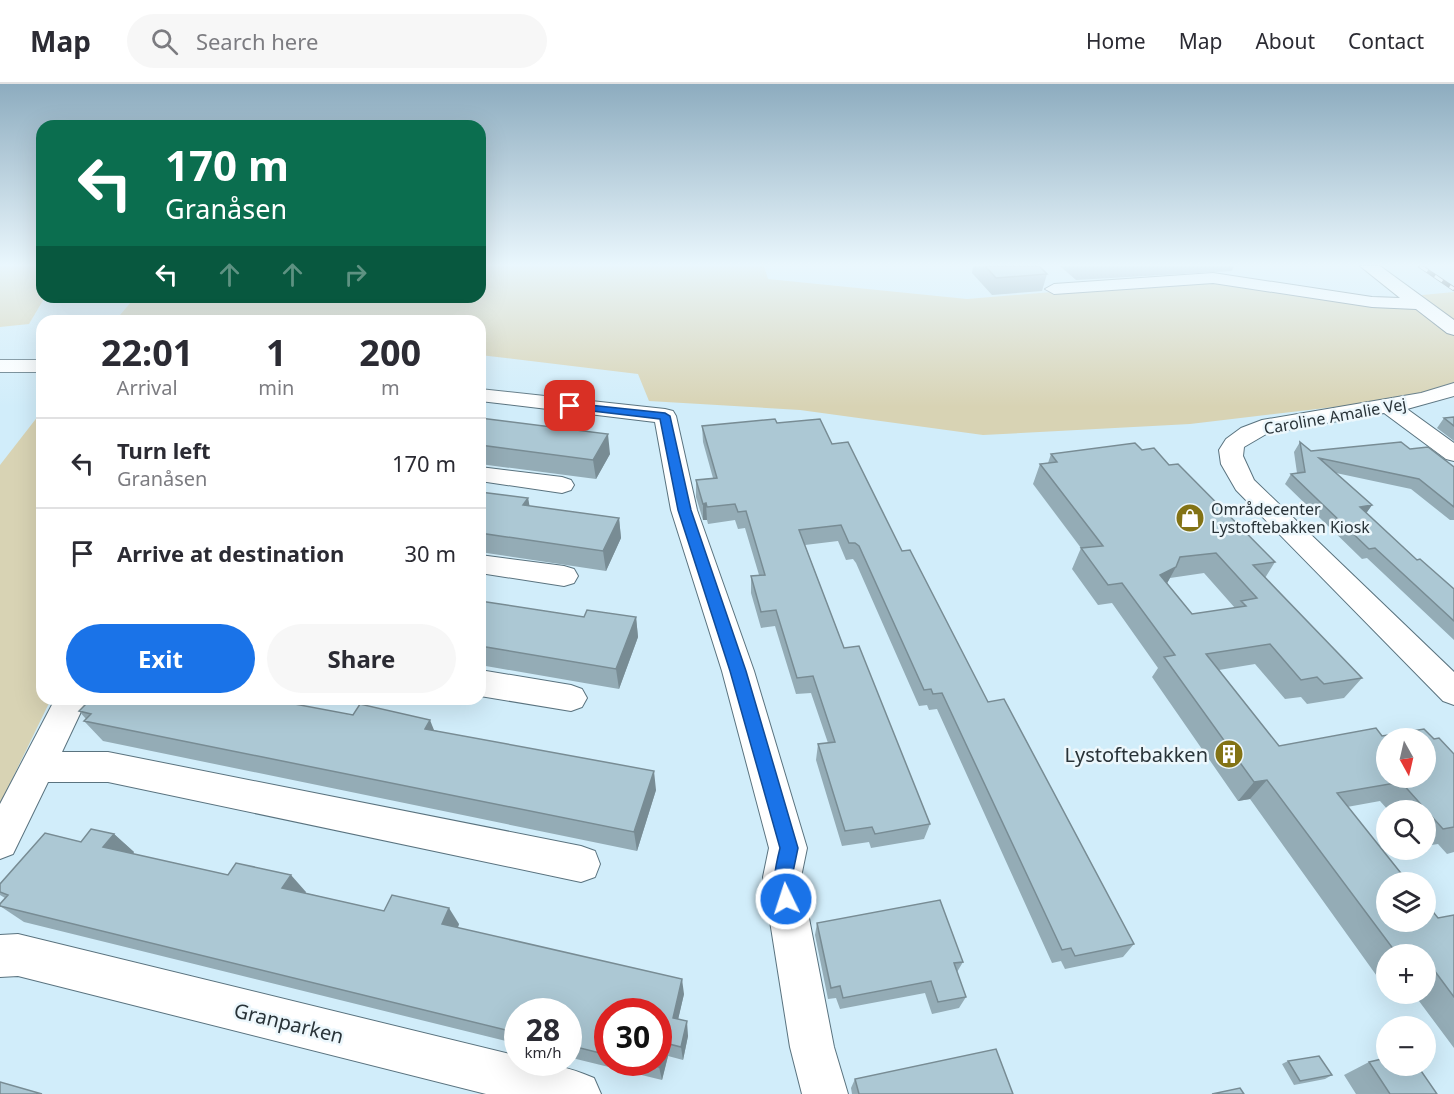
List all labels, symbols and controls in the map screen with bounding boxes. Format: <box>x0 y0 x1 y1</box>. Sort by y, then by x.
search box <box>127 14 547 68</box>
text: Map <box>30 22 91 60</box>
icon: search <box>148 25 181 58</box>
text: Search here <box>196 26 318 56</box>
text: Home <box>1086 27 1146 55</box>
text: Map <box>1179 27 1222 55</box>
text: About <box>1255 27 1315 55</box>
text: Contact <box>1348 27 1424 55</box>
text: 170 m <box>165 136 289 193</box>
icon: left <box>66 144 144 222</box>
text: Granåsen <box>165 190 287 227</box>
icon: left <box>150 258 183 291</box>
icon: ahead <box>213 258 246 291</box>
icon: ahead <box>276 258 309 291</box>
icon: right <box>339 258 372 291</box>
text: 22:01 <box>101 328 193 377</box>
text: 1 <box>266 328 287 377</box>
text: 200 <box>359 328 421 377</box>
text: Arrival <box>117 374 178 401</box>
text: min <box>258 374 294 401</box>
text: m <box>381 374 400 401</box>
pin <box>544 380 595 431</box>
icon: arrive <box>553 389 586 422</box>
street label: Caroline Amalie Vej <box>1262 393 1408 439</box>
text: Turn left <box>117 435 211 465</box>
icon: left <box>66 447 99 480</box>
text: 170 m <box>392 448 456 478</box>
text: Granåsen <box>117 465 207 492</box>
place label: Områdecenter Lystoftebakken Kiosk <box>1211 498 1370 538</box>
shop icon: Områdecenter Lystoftebakken Kiosk <box>1174 502 1206 534</box>
icon: arrive <box>66 537 99 570</box>
text: Arrive at destination <box>117 538 344 568</box>
text: 30 m <box>405 538 456 568</box>
button: Exit <box>66 624 255 693</box>
button: Share <box>267 624 456 693</box>
north arrow <box>1376 728 1436 788</box>
map controls <box>1376 728 1436 1076</box>
building icon: Lystoftebakken <box>1213 738 1245 770</box>
place label: Lystoftebakken <box>1065 741 1208 768</box>
button: search <box>1376 800 1436 860</box>
position arrow <box>754 867 818 931</box>
button: layers <box>1376 872 1436 932</box>
button: + <box>1376 944 1436 1004</box>
street label: Granparken <box>231 996 347 1050</box>
speed limit sign: 30 <box>594 998 672 1076</box>
text: 28 <box>526 1009 560 1050</box>
button: − <box>1376 1016 1436 1076</box>
text: km/h <box>525 1042 561 1062</box>

